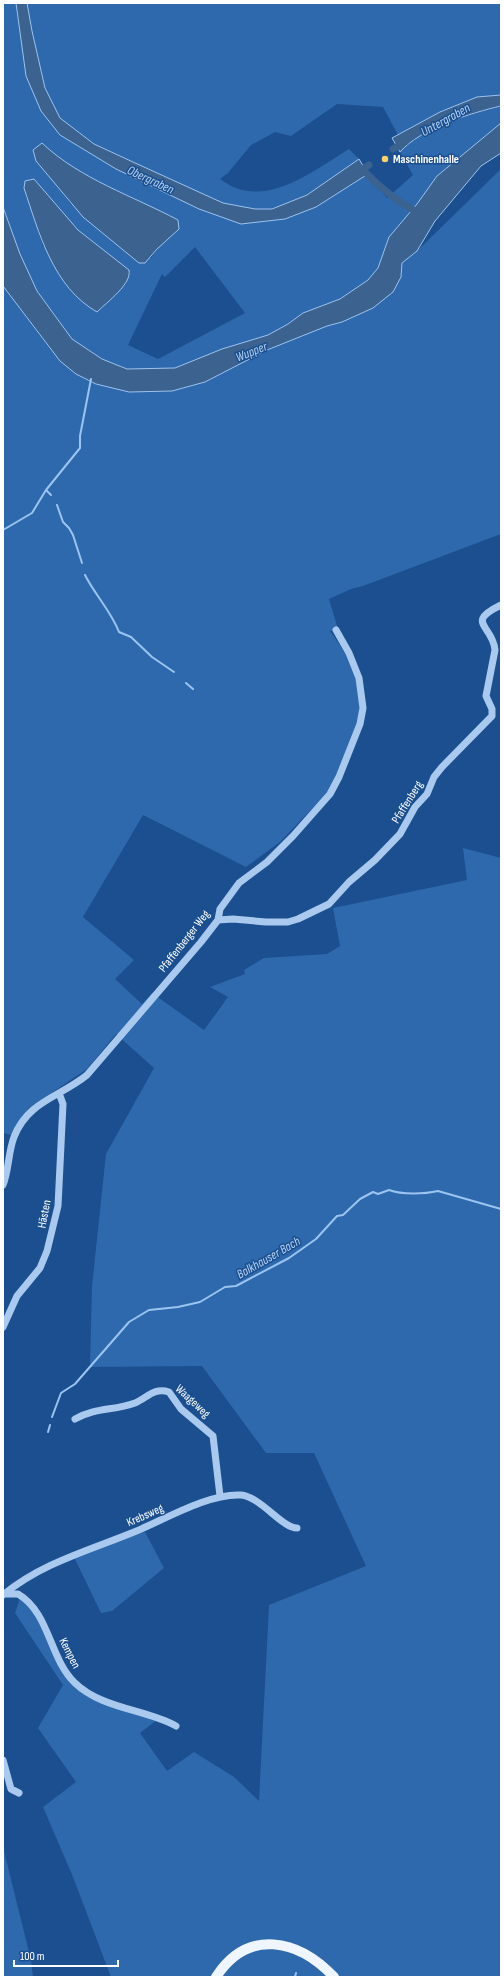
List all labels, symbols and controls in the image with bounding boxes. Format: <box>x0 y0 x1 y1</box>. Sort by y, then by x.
water label: Untergraben <box>418 100 473 140</box>
place label: Maschinenhalle <box>393 152 459 167</box>
marker: Maschinenhalle <box>380 154 390 164</box>
water label: Obergraben <box>125 162 177 198</box>
water label: Wupper <box>233 338 271 365</box>
street label: Pfaffenberg <box>388 778 426 826</box>
street label: Pfaffenberger Weg <box>155 907 213 975</box>
street label: Hästen <box>34 1199 55 1230</box>
water label: Balkhauser Bach <box>234 1233 304 1283</box>
street label: Waageweg <box>172 1381 213 1422</box>
street label: Krebsweg <box>124 1501 166 1530</box>
street label: Kempen <box>55 1635 84 1671</box>
scale bar <box>14 1942 118 1968</box>
text: 100 m <box>20 1949 45 1964</box>

